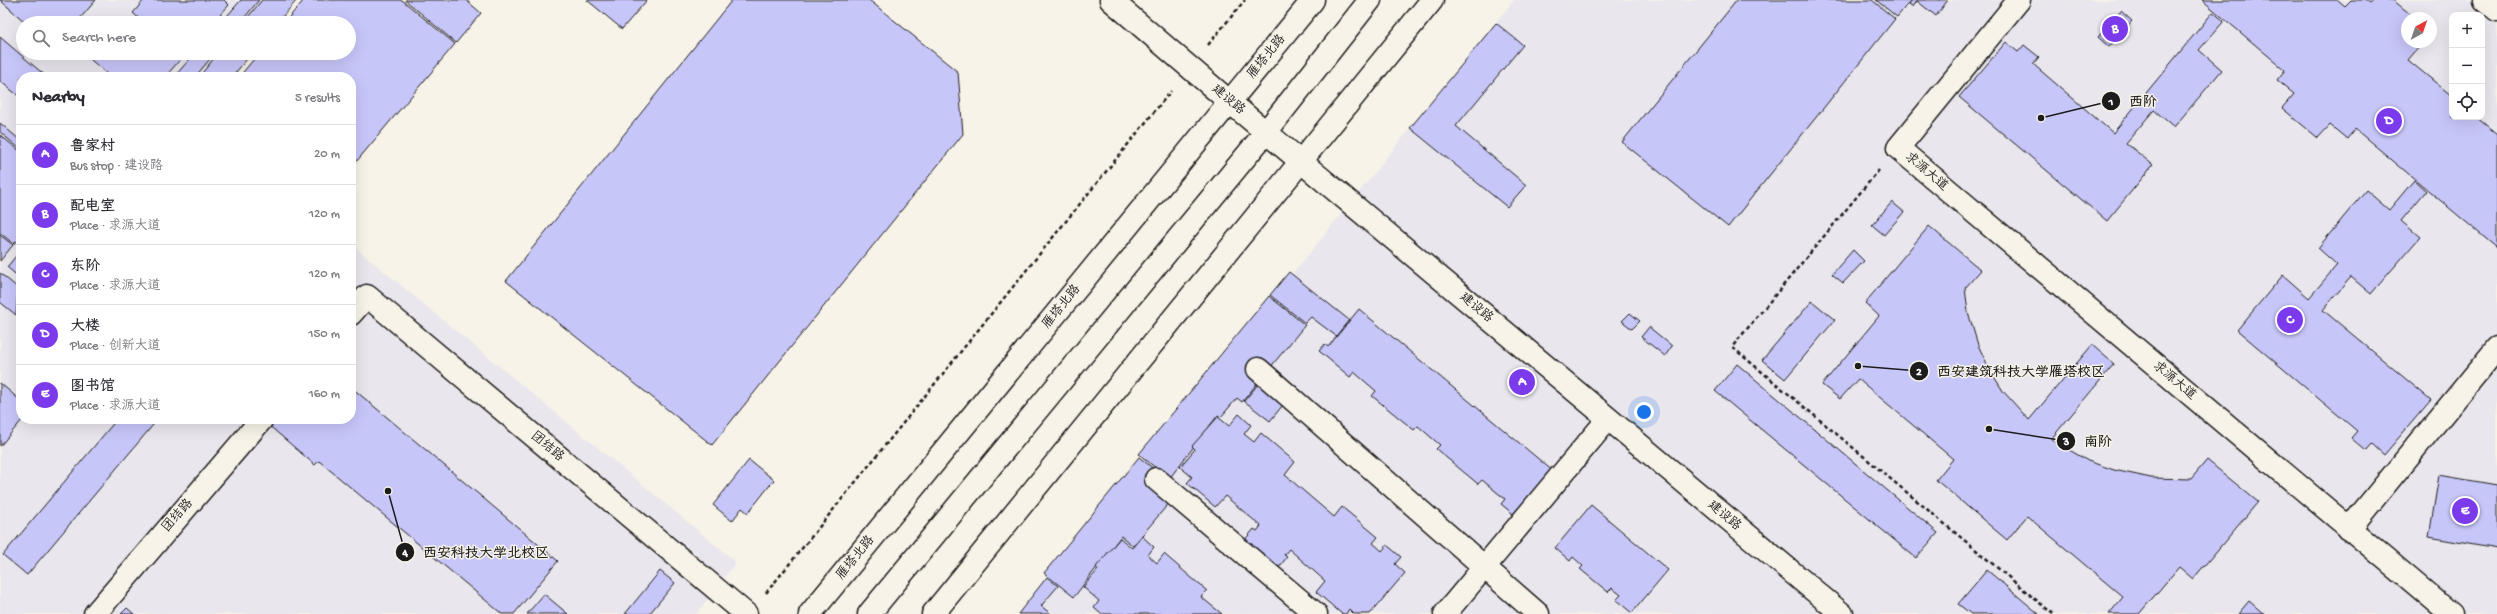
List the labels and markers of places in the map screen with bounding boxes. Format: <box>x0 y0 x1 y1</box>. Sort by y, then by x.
pin: B <box>2102 14 2128 44</box>
callout: 西阶 <box>2101 88 2165 114</box>
pin: D <box>2376 106 2402 136</box>
pin: C <box>2277 305 2303 335</box>
callout: 西安建筑科技大学雁塔校区 <box>1909 358 2113 384</box>
pin: A <box>1509 367 1535 397</box>
callout: 南阶 <box>2056 428 2120 454</box>
pin: E <box>2452 496 2478 526</box>
callout: 西安科技大学北校区 <box>395 539 557 565</box>

